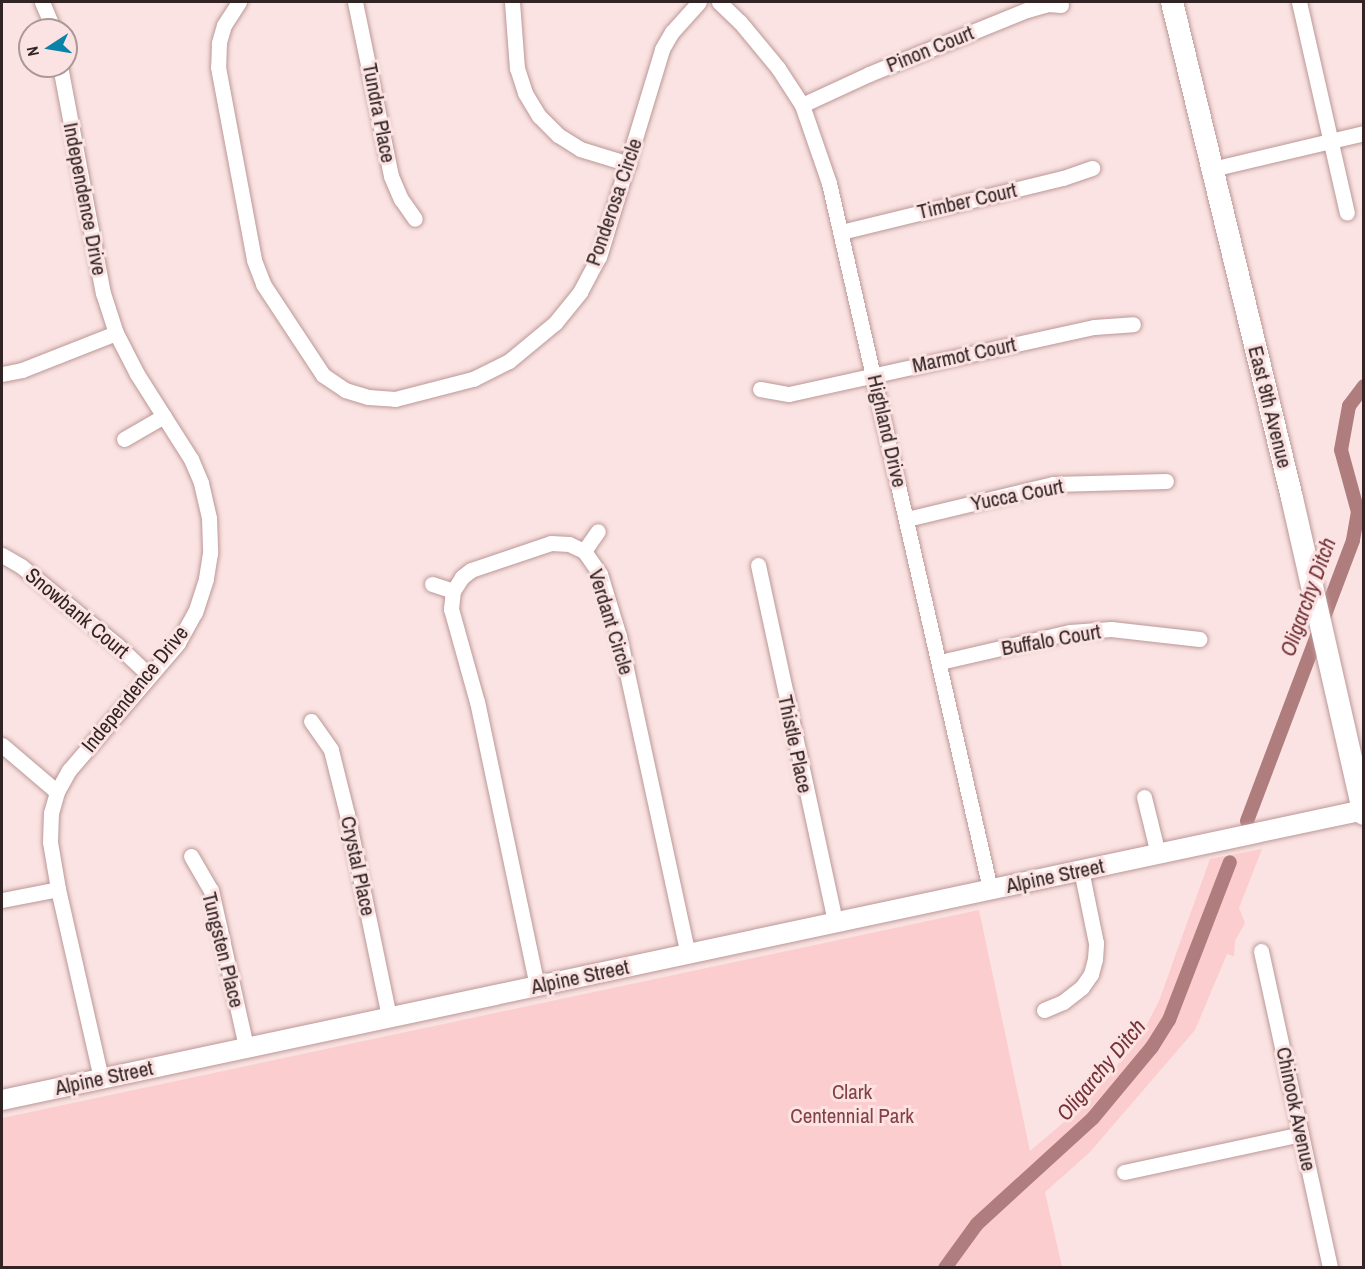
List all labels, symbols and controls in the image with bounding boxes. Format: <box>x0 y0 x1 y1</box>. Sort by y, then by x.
north arrow <box>18 18 78 78</box>
street label: Pinon Court <box>883 20 977 78</box>
text: N <box>21 44 44 58</box>
street label: Tundra Place <box>357 61 401 165</box>
street label: Independence Drive <box>58 120 112 278</box>
street label: Ponderosa Circle <box>580 135 648 269</box>
street label: Timber Court <box>915 177 1019 225</box>
street label: Marmot Court <box>910 332 1018 378</box>
street label: East 9th Avenue <box>1243 343 1297 471</box>
street label: Highland Drive <box>862 372 912 490</box>
street label: Yucca Court <box>969 474 1065 516</box>
water label: Oligarchy Ditch <box>1274 534 1342 660</box>
street label: Snowbank Court <box>20 562 134 664</box>
street label: Verdant Circle <box>583 566 639 678</box>
street label: Buffalo Court <box>999 619 1103 661</box>
street label: Independence Drive <box>76 621 194 757</box>
street label: Thistle Place <box>772 693 818 795</box>
street label: Crystal Place <box>335 814 381 918</box>
street label: Alpine Street <box>1004 853 1106 899</box>
street label: Tungsten Place <box>196 890 250 1010</box>
street label: Alpine Street <box>529 954 631 1000</box>
water label: Oligarchy Ditch <box>1051 1014 1151 1126</box>
street label: Chinook Avenue <box>1270 1044 1322 1174</box>
street label: Alpine Street <box>53 1055 155 1101</box>
park label: Clark Centennial Park <box>790 1079 914 1129</box>

